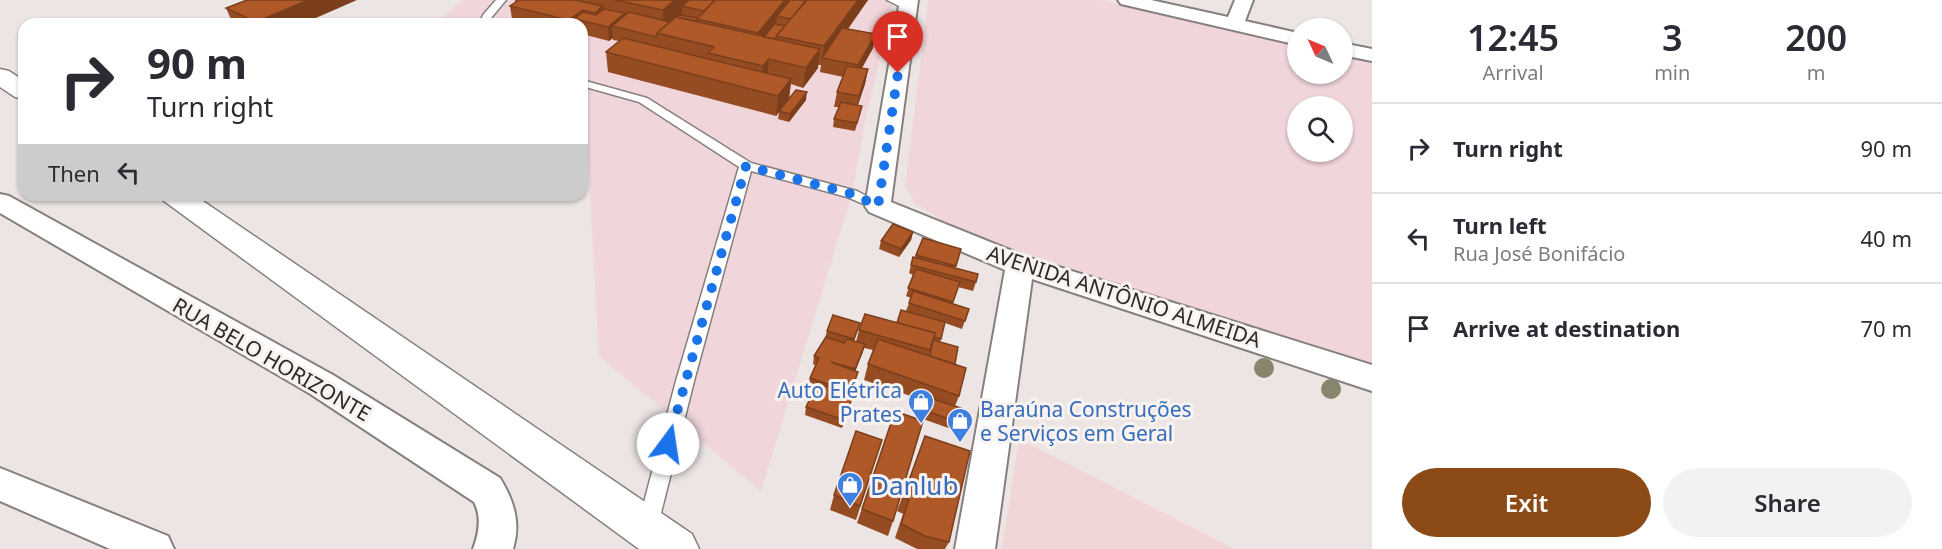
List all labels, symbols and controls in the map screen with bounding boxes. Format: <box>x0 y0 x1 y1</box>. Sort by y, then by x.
pin <box>872 11 923 73</box>
text: 12:45 <box>1467 13 1559 62</box>
text: 3 <box>1662 13 1683 62</box>
text: 200 <box>1785 13 1847 62</box>
north arrow <box>1287 18 1353 84</box>
map controls <box>1287 18 1353 162</box>
icon: arrive <box>881 20 914 53</box>
text: 90 m <box>147 34 247 91</box>
icon: right <box>48 42 126 120</box>
text: Arrival <box>1483 59 1544 86</box>
text: min <box>1654 59 1690 86</box>
text: m <box>1807 59 1826 86</box>
text: Turn right <box>147 88 273 125</box>
button: search <box>1287 96 1353 162</box>
icon: right <box>1402 132 1435 165</box>
text: Turn right <box>1453 133 1563 163</box>
text: 90 m <box>1861 133 1912 163</box>
icon: left <box>112 156 145 189</box>
text: Then <box>48 158 100 188</box>
text: Turn left <box>1453 210 1547 240</box>
icon: left <box>1402 222 1435 255</box>
text: 40 m <box>1861 223 1912 253</box>
street label: AVENIDA ANTÔNIO ALMEIDA <box>984 238 1265 354</box>
text: Rua José Bonifácio <box>1453 240 1625 267</box>
street label: RUA BELO HORIZONTE <box>168 291 376 427</box>
icon: arrive <box>1402 312 1435 345</box>
text: Arrive at destination <box>1453 313 1680 343</box>
text: 70 m <box>1861 313 1912 343</box>
place label: Auto Elétrica Prates <box>777 376 902 428</box>
shop icon: Auto Elétrica Prates <box>906 387 936 425</box>
place label: Baraúna Construções e Serviços em Geral <box>980 395 1192 447</box>
shop icon: Baraúna Construções e Serviços em Geral <box>945 406 975 444</box>
position arrow <box>636 412 700 476</box>
place label: Danlub <box>870 467 958 503</box>
button: Exit <box>1402 468 1651 537</box>
button: Share <box>1663 468 1912 537</box>
shop icon: Danlub <box>835 470 865 508</box>

